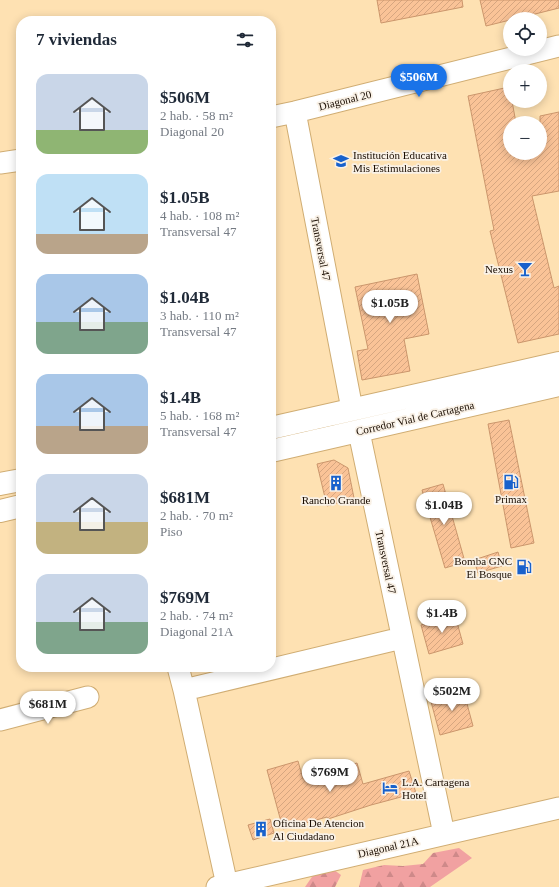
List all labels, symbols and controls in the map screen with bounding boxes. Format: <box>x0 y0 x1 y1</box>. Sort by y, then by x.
map controls <box>503 12 547 160</box>
button: locate <box>503 12 547 56</box>
icon: filters <box>234 29 256 51</box>
text: 7 viviendas <box>36 30 117 49</box>
pin: $506M <box>391 64 447 98</box>
button: + <box>503 64 547 108</box>
text: $506M <box>400 69 438 84</box>
text: $506M <box>160 88 210 107</box>
street label: Diagonal 20 <box>317 88 373 112</box>
icon: home <box>68 90 116 138</box>
text: 2 hab. · 58 m² <box>160 108 233 123</box>
button: − <box>503 116 547 160</box>
text: Diagonal 20 <box>160 124 224 139</box>
place label: Institución Educativa Mis Estimulaciones <box>353 149 447 174</box>
school or university icon: Institución Educativa Mis Estimulaciones <box>332 152 350 170</box>
text: $1.05B <box>160 188 210 207</box>
icon: home <box>68 190 116 238</box>
text: 4 hab. · 108 m² <box>160 208 239 223</box>
street label: Transversal 47 <box>309 216 333 282</box>
text: Transversal 47 <box>160 224 236 239</box>
bar icon: Nexus <box>516 260 534 278</box>
place label: Nexus <box>485 263 513 275</box>
text: $1.04B <box>160 288 210 307</box>
icon: home <box>68 290 116 338</box>
pin: $1.05B <box>357 290 423 324</box>
text: $1.05B <box>371 295 409 310</box>
text: 3 hab. · 110 m² <box>160 308 239 323</box>
text: Transversal 47 <box>160 324 236 339</box>
text: $1.4B <box>160 388 201 407</box>
icon: home <box>68 390 116 438</box>
street label: Corredor Vial de Cartagena <box>355 399 475 437</box>
text: 5 hab. · 168 m² <box>160 408 239 423</box>
text: Transversal 47 <box>160 424 236 439</box>
fuel station icon: Primax <box>502 473 520 491</box>
building icon: Rancho Grande <box>327 474 345 492</box>
text: $681M <box>160 488 210 507</box>
icon: home <box>68 490 116 538</box>
pin: $1.04B <box>411 492 477 526</box>
place label: Primax <box>495 493 527 505</box>
place label: Rancho Grande <box>302 494 370 506</box>
text: $1.04B <box>425 497 463 512</box>
text: 2 hab. · 70 m² <box>160 508 233 523</box>
text: Piso <box>160 524 182 539</box>
street label: Transversal 47 <box>373 529 399 595</box>
place label: Bomba GNC El Bosque <box>454 555 512 580</box>
fuel station icon: Bomba GNC El Bosque <box>515 558 533 576</box>
text: $769M <box>160 588 210 607</box>
icon: home <box>68 590 116 638</box>
pin: $1.4B <box>414 600 470 634</box>
text: $1.4B <box>426 605 458 620</box>
text: 2 hab. · 74 m² <box>160 608 233 623</box>
text: Diagonal 21A <box>160 624 233 639</box>
pin: $502M <box>424 678 480 712</box>
text: $502M <box>433 683 471 698</box>
pin: $681M <box>20 691 76 725</box>
text: $681M <box>29 696 67 711</box>
pin: $769M <box>302 759 358 793</box>
text: $769M <box>311 764 349 779</box>
place label: L.A. Cartagena Hotel <box>402 776 470 801</box>
hotel icon: L.A. Cartagena Hotel <box>381 779 399 797</box>
place label: Oficina De Atencion Al Ciudadano <box>273 817 365 842</box>
building icon: Oficina De Atencion Al Ciudadano <box>252 820 270 838</box>
street label: Diagonal 21A <box>356 834 420 860</box>

